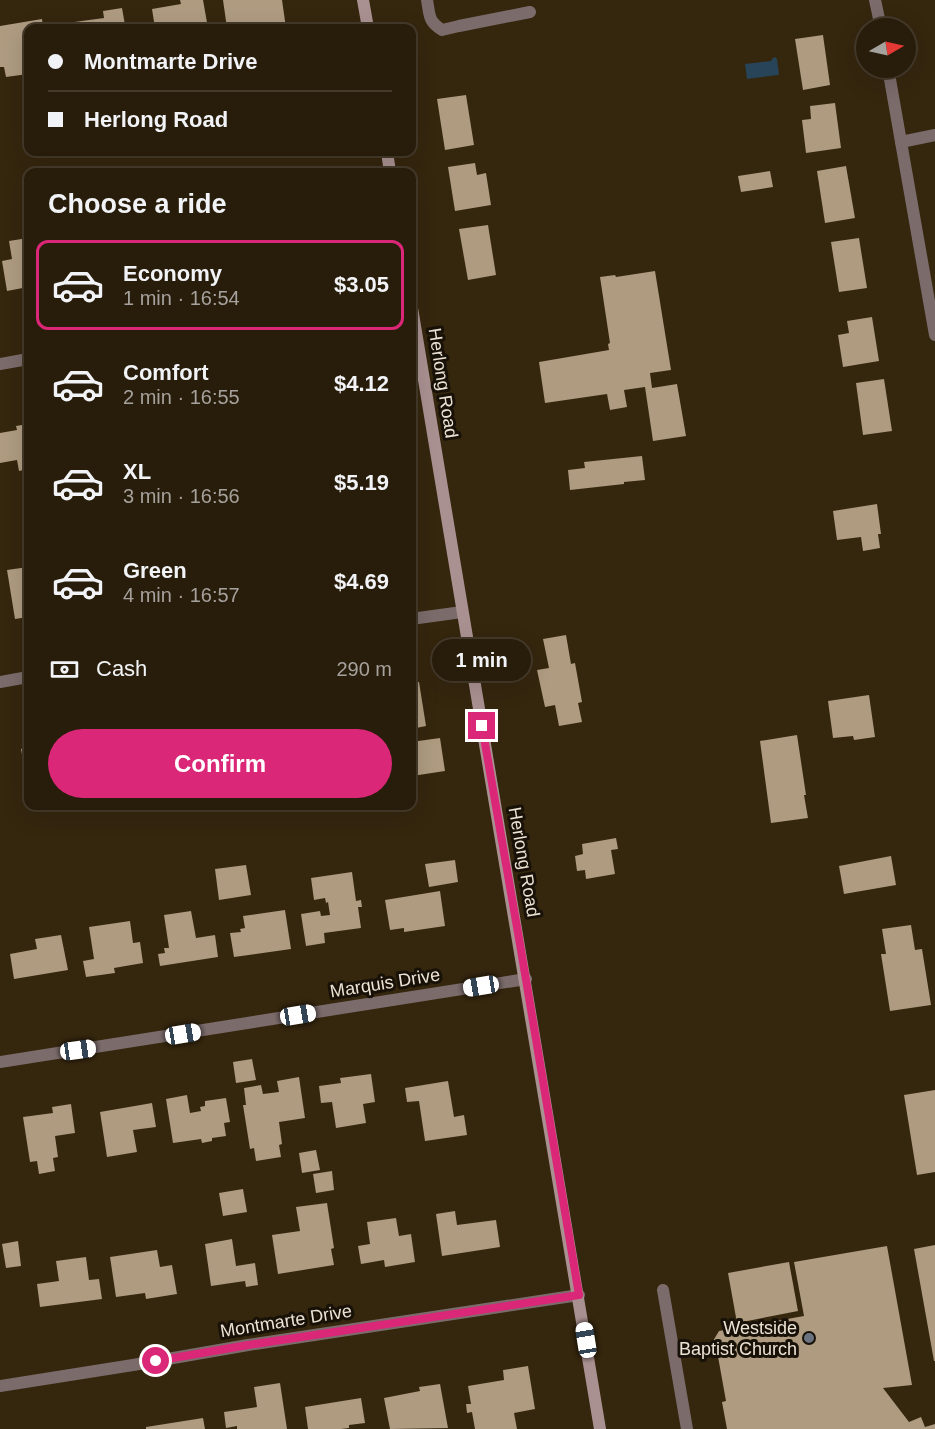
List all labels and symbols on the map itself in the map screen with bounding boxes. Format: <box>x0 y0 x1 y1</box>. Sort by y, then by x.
north arrow <box>856 18 916 78</box>
street label: Herlong Road <box>424 327 462 439</box>
callout: 1 min <box>432 639 532 681</box>
route end <box>468 712 495 739</box>
street label: Herlong Road <box>505 806 543 918</box>
street label: Marquis Drive <box>329 964 441 1002</box>
car <box>462 974 500 998</box>
car <box>279 1003 317 1027</box>
car <box>164 1022 202 1046</box>
car <box>59 1039 97 1061</box>
street label: Montmarte Drive <box>219 1301 353 1341</box>
place label: Westside Baptist Church <box>679 1318 797 1359</box>
car <box>574 1321 598 1359</box>
marker: Westside Baptist Church <box>802 1331 816 1345</box>
route start <box>142 1347 169 1374</box>

